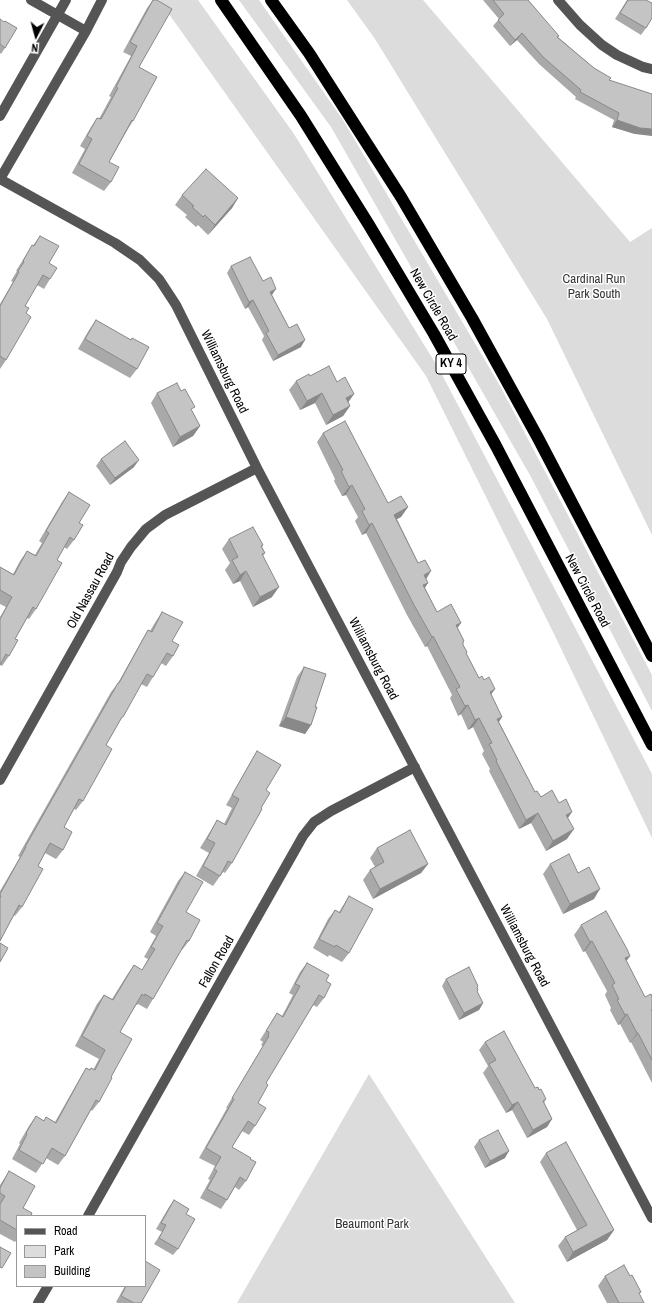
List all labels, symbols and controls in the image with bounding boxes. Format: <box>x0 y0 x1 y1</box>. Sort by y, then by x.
north arrow <box>16 16 56 56</box>
text: N <box>31 41 39 55</box>
street label: New Circle Road <box>406 266 460 344</box>
park label: Cardinal Run Park South <box>563 272 625 303</box>
street label: Williamsburg Road <box>197 328 251 416</box>
road number: KY 4 <box>436 354 466 374</box>
street label: Old Nassau Road <box>64 550 118 632</box>
street label: New Circle Road <box>561 552 613 630</box>
street label: Williamsburg Road <box>345 615 401 703</box>
street label: Williamsburg Road <box>496 902 552 990</box>
street label: Fallon Road <box>196 933 238 991</box>
legend <box>16 1215 146 1287</box>
park label: Beaumont Park <box>335 1217 409 1233</box>
text: Road <box>54 1223 78 1239</box>
text: Park <box>54 1243 74 1259</box>
text: Building <box>54 1263 90 1279</box>

